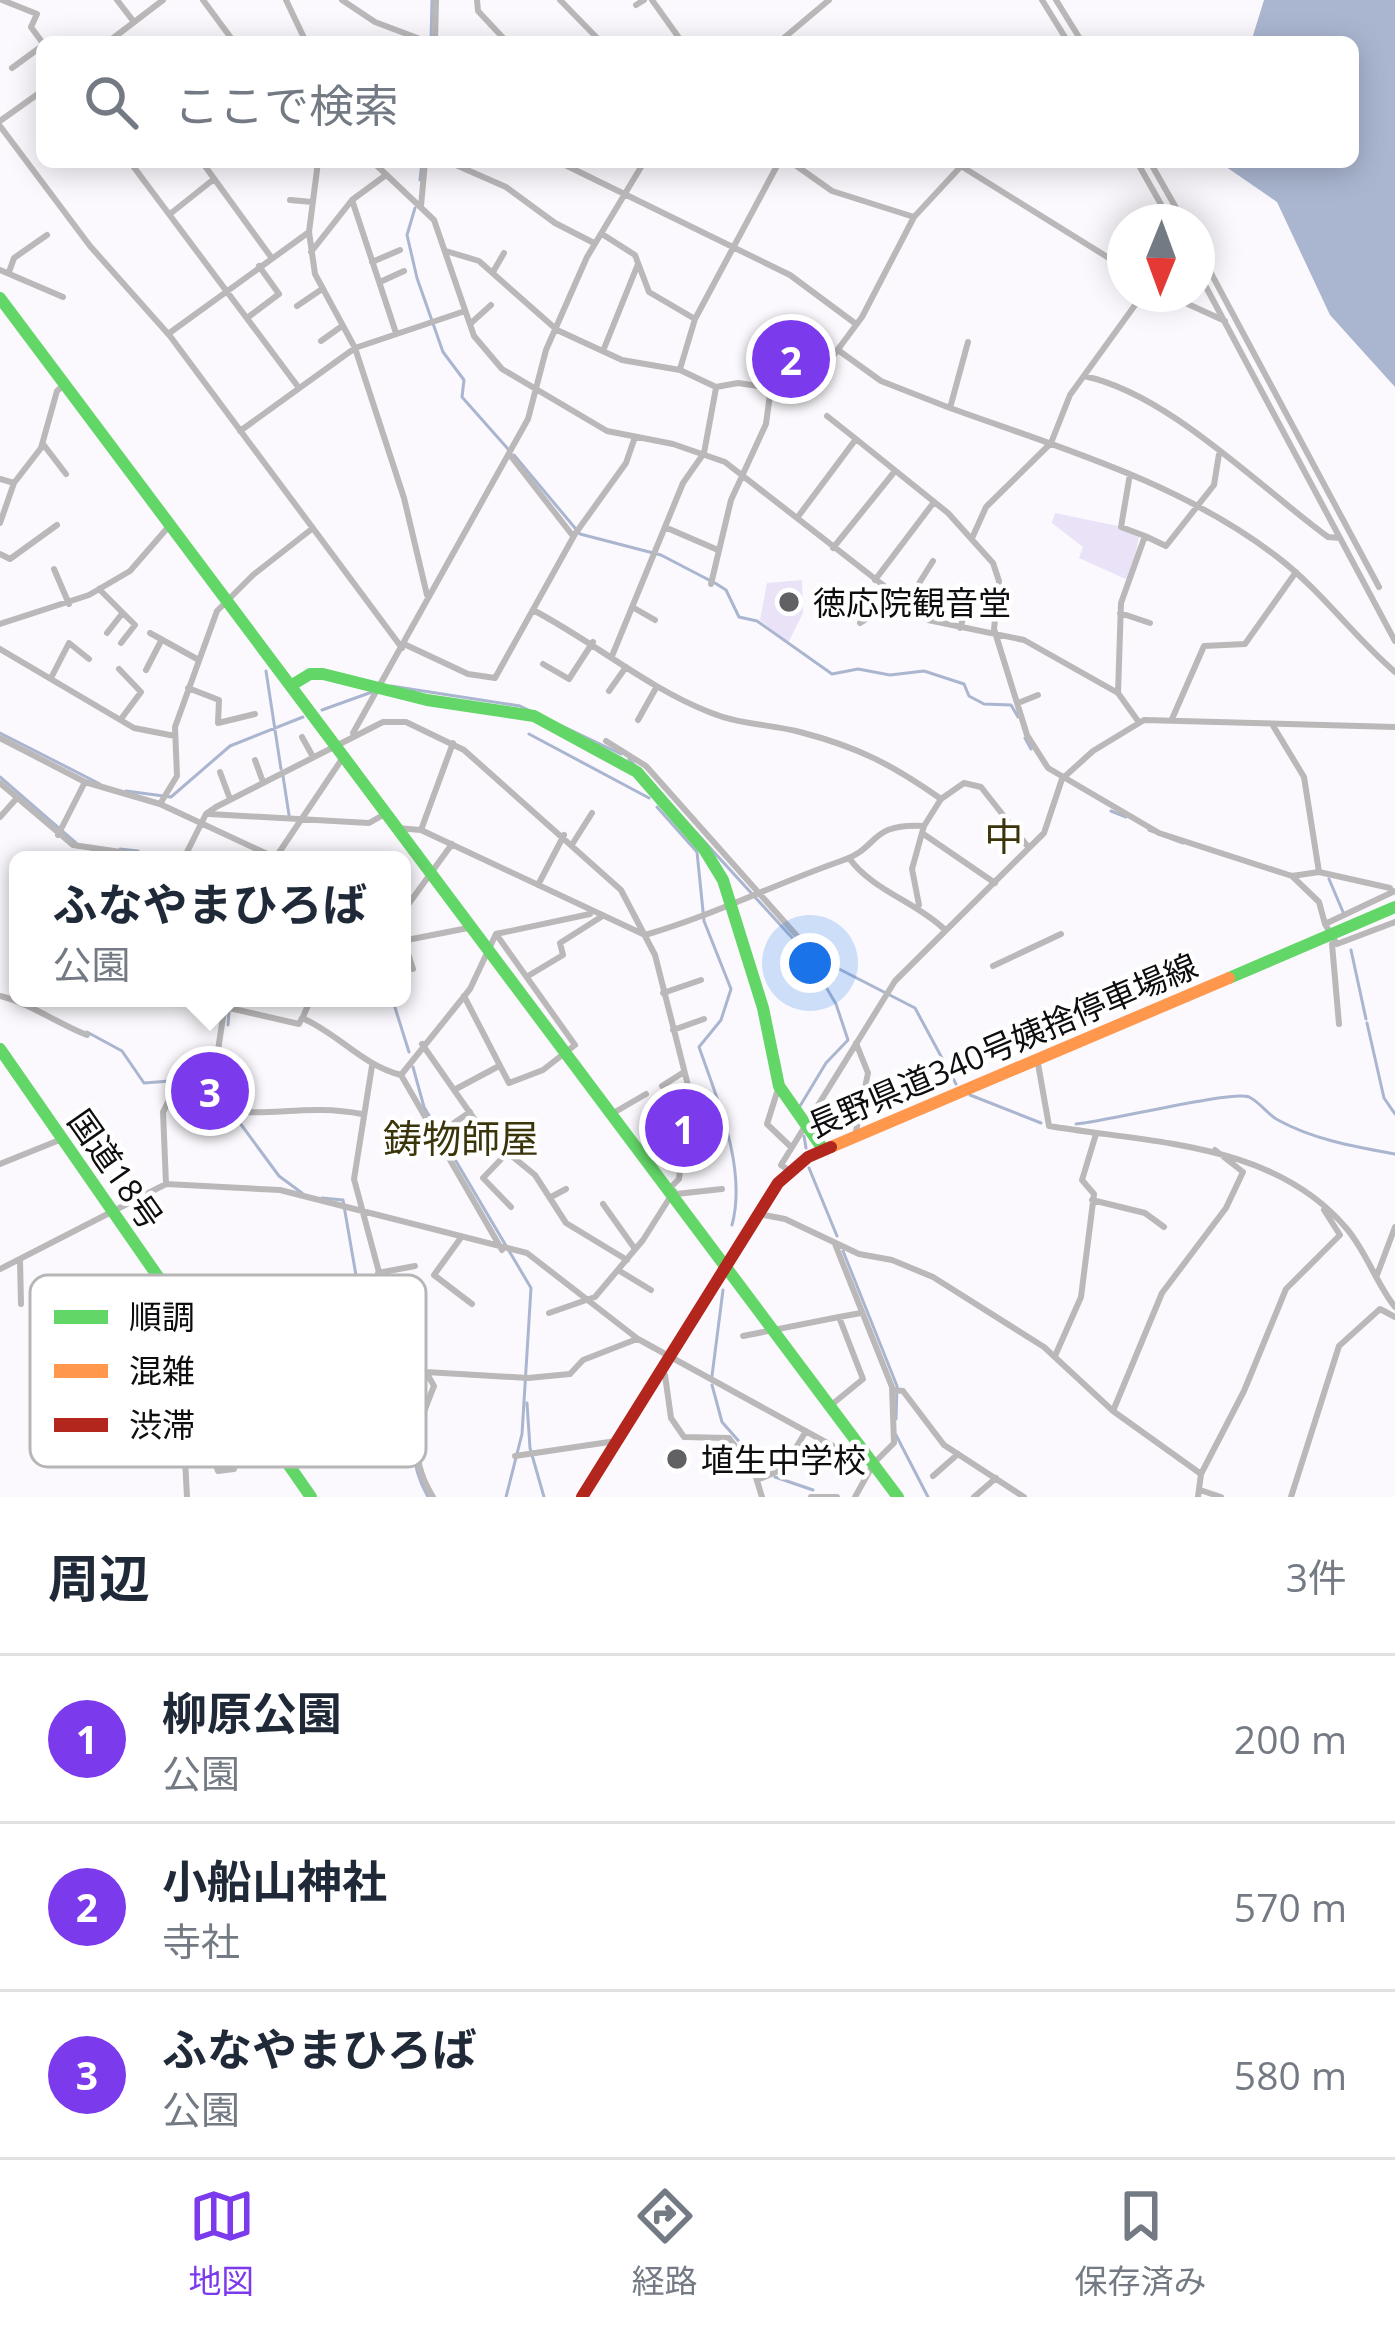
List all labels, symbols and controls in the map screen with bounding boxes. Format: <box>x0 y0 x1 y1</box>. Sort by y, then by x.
search box <box>36 36 1359 168</box>
icon: search <box>78 69 144 135</box>
text: ここで検索 <box>174 74 399 135</box>
north arrow <box>1107 204 1215 312</box>
pin: 2 <box>752 314 830 404</box>
place label: 徳応院観音堂 <box>813 580 1011 625</box>
marker: 徳応院観音堂 <box>776 589 802 615</box>
district label: 中 <box>984 809 1024 862</box>
popup <box>9 851 411 1007</box>
text: ふなやまひろば <box>52 873 368 934</box>
your location <box>780 933 840 993</box>
text: 公園 <box>52 937 131 990</box>
street label: 長野県道340号姨捨停車場線 <box>800 942 1204 1148</box>
pin: 3 <box>171 1046 249 1136</box>
pin: 1 <box>645 1083 723 1173</box>
street label: 国道18号 <box>58 1100 174 1238</box>
district label: 鋳物師屋 <box>383 1111 539 1164</box>
legend <box>30 1275 426 1467</box>
text: 順調 <box>129 1294 195 1339</box>
text: 混雑 <box>129 1348 195 1393</box>
text: 渋滞 <box>129 1402 195 1447</box>
place label: 埴生中学校 <box>701 1437 866 1482</box>
marker: 埴生中学校 <box>664 1446 690 1472</box>
text: 周辺 <box>48 1542 150 1612</box>
text: 3件 <box>1286 1550 1347 1603</box>
text: 柳原公園 <box>162 1682 342 1743</box>
text: 1 <box>76 1712 98 1765</box>
text: 200 m <box>1234 1712 1347 1765</box>
text: 公園 <box>162 1746 240 1799</box>
text: 小船山神社 <box>162 1850 387 1911</box>
text: 2 <box>76 1880 98 1933</box>
text: 570 m <box>1234 1880 1347 1933</box>
text: 寺社 <box>162 1914 240 1967</box>
text: ふなやまひろば <box>162 2018 477 2079</box>
text: 3 <box>76 2048 98 2101</box>
text: 580 m <box>1234 2048 1347 2101</box>
text: 公園 <box>162 2082 240 2135</box>
tab: 地図 <box>189 2183 255 2303</box>
tab: 経路 <box>632 2183 698 2303</box>
tab: 保存済み <box>1075 2183 1207 2303</box>

